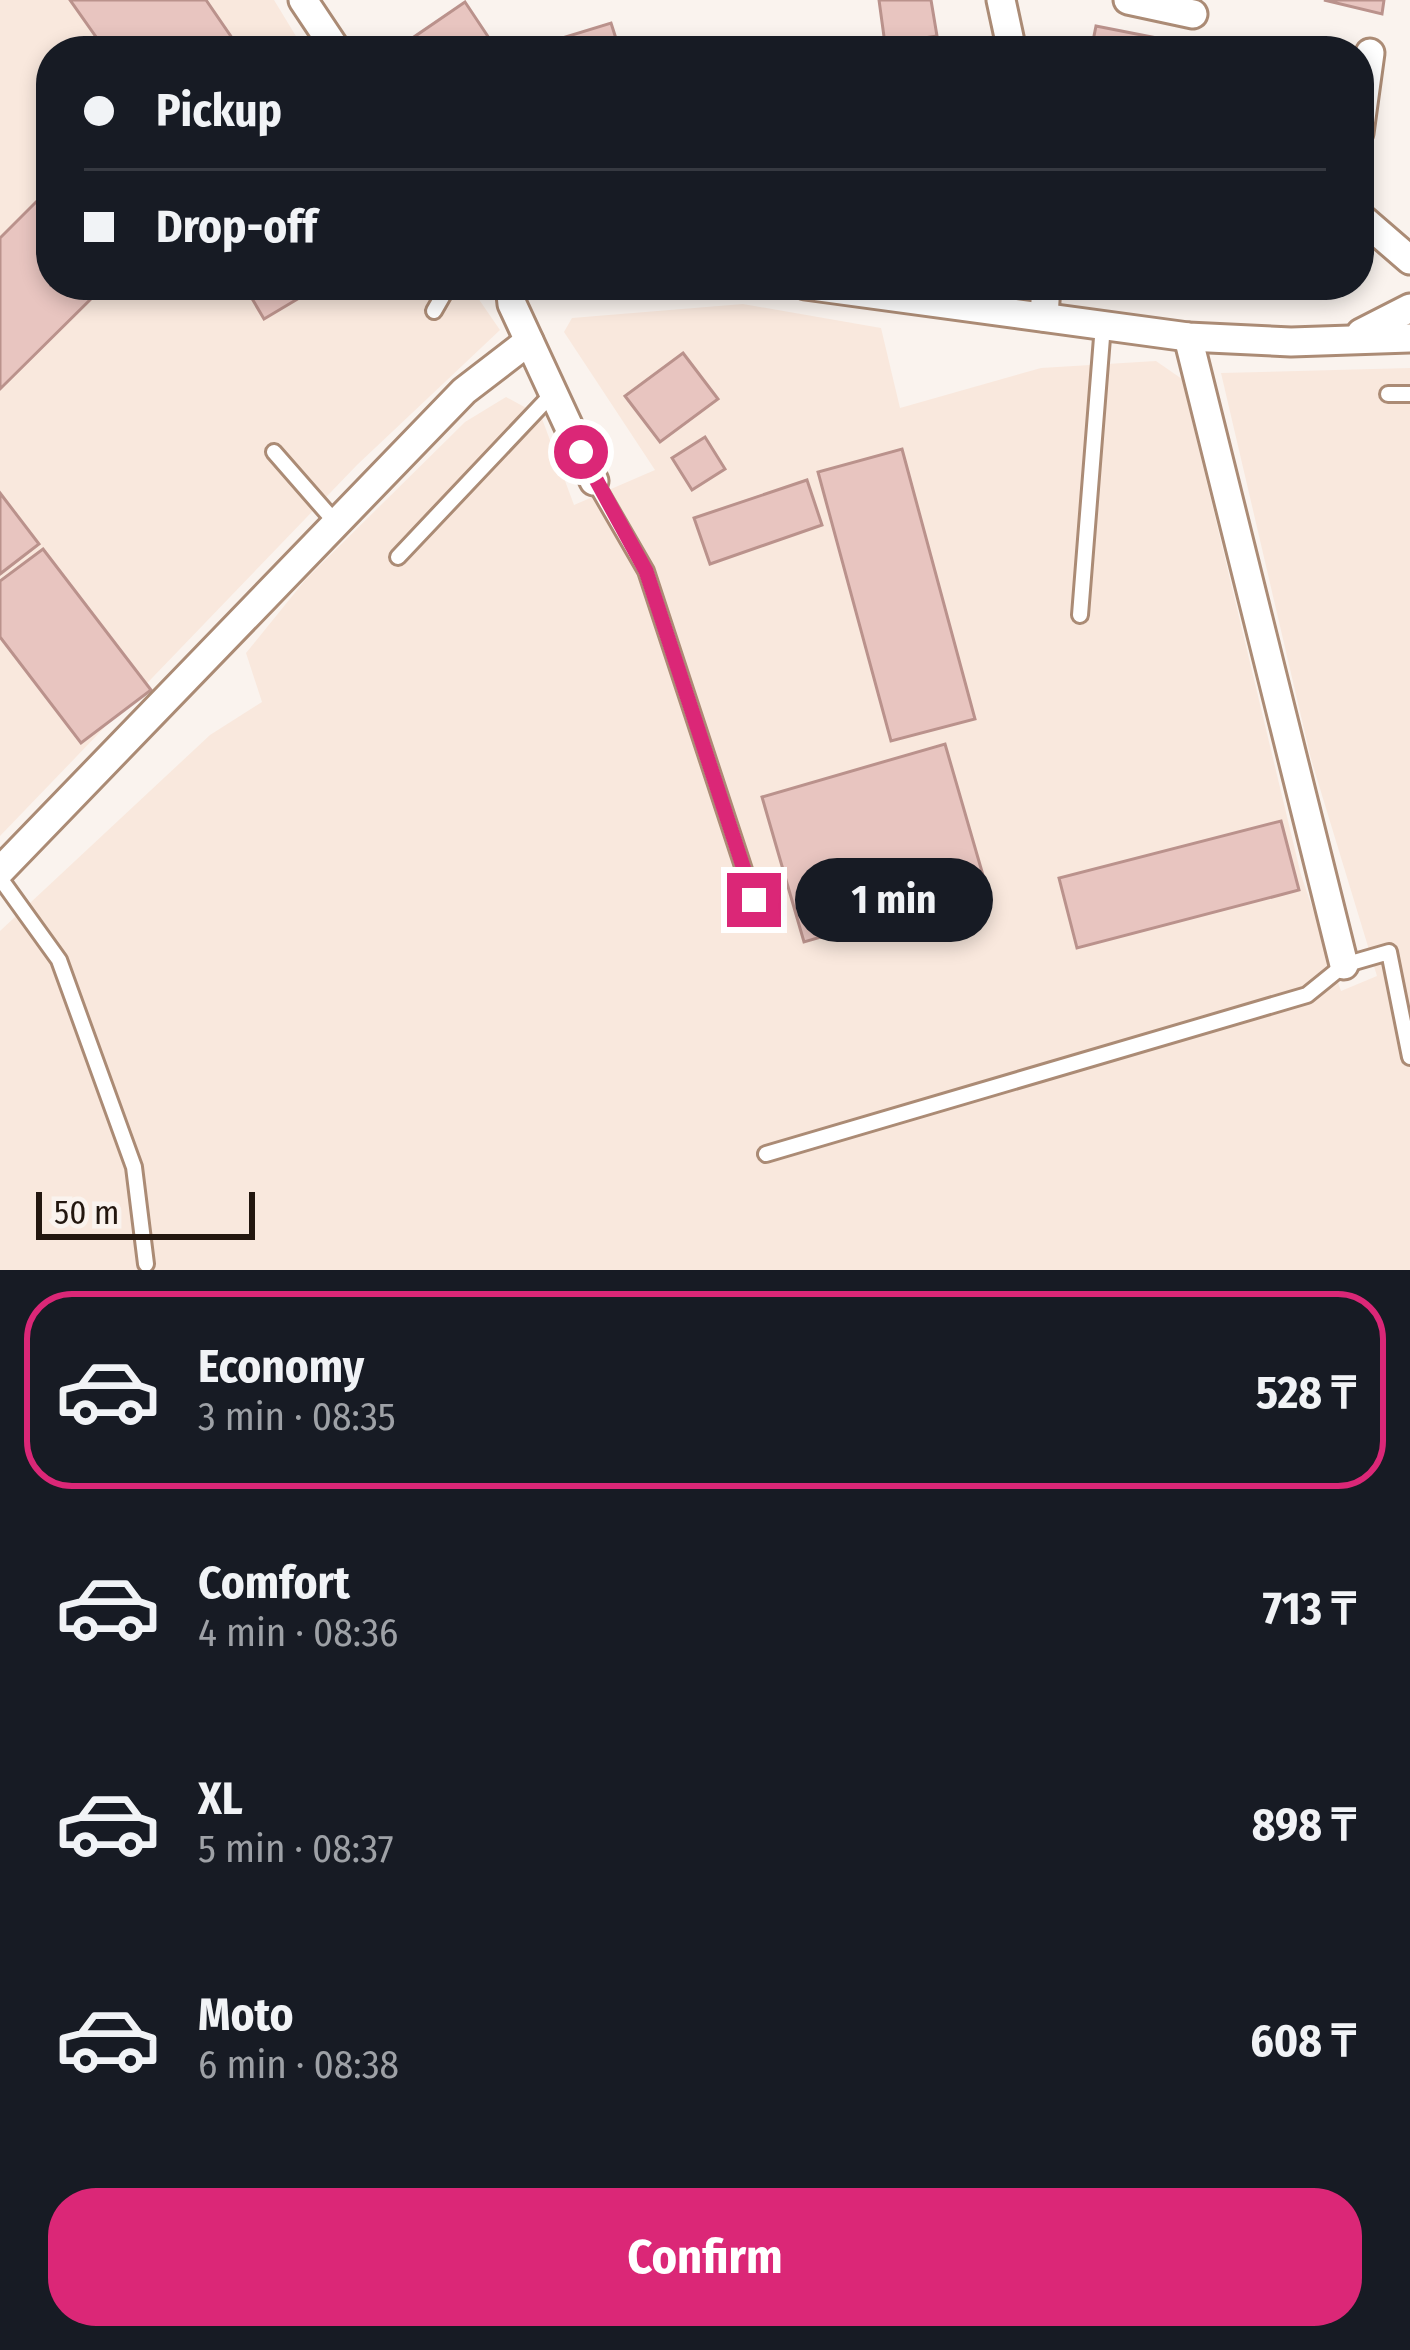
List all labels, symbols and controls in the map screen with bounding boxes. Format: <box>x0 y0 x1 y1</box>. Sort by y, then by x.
text: Pickup <box>156 84 282 138</box>
text: Drop-off <box>156 200 317 254</box>
route start <box>554 425 608 479</box>
callout: 1 min <box>796 858 994 942</box>
route end <box>727 873 781 927</box>
text: 1 min <box>852 877 936 923</box>
scale bar <box>36 1186 255 1239</box>
text: 50 m <box>54 1193 119 1233</box>
icon: car <box>54 1336 162 1444</box>
text: Economy <box>198 1340 364 1394</box>
text: 528 ₸ <box>1256 1366 1356 1420</box>
text: 3 min · 08:35 <box>198 1394 396 1440</box>
icon: car <box>54 1552 162 1660</box>
text: Comfort <box>198 1556 350 1610</box>
text: 713 ₸ <box>1263 1582 1356 1636</box>
text: 4 min · 08:36 <box>198 1610 398 1656</box>
icon: car <box>54 1768 162 1876</box>
text: XL <box>198 1772 243 1826</box>
text: 898 ₸ <box>1252 1798 1356 1852</box>
text: 5 min · 08:37 <box>198 1826 394 1872</box>
icon: car <box>54 1984 162 2092</box>
text: Moto <box>198 1988 294 2042</box>
text: 608 ₸ <box>1250 2014 1356 2068</box>
text: 6 min · 08:38 <box>198 2042 399 2088</box>
button: Confirm <box>48 2188 1362 2326</box>

